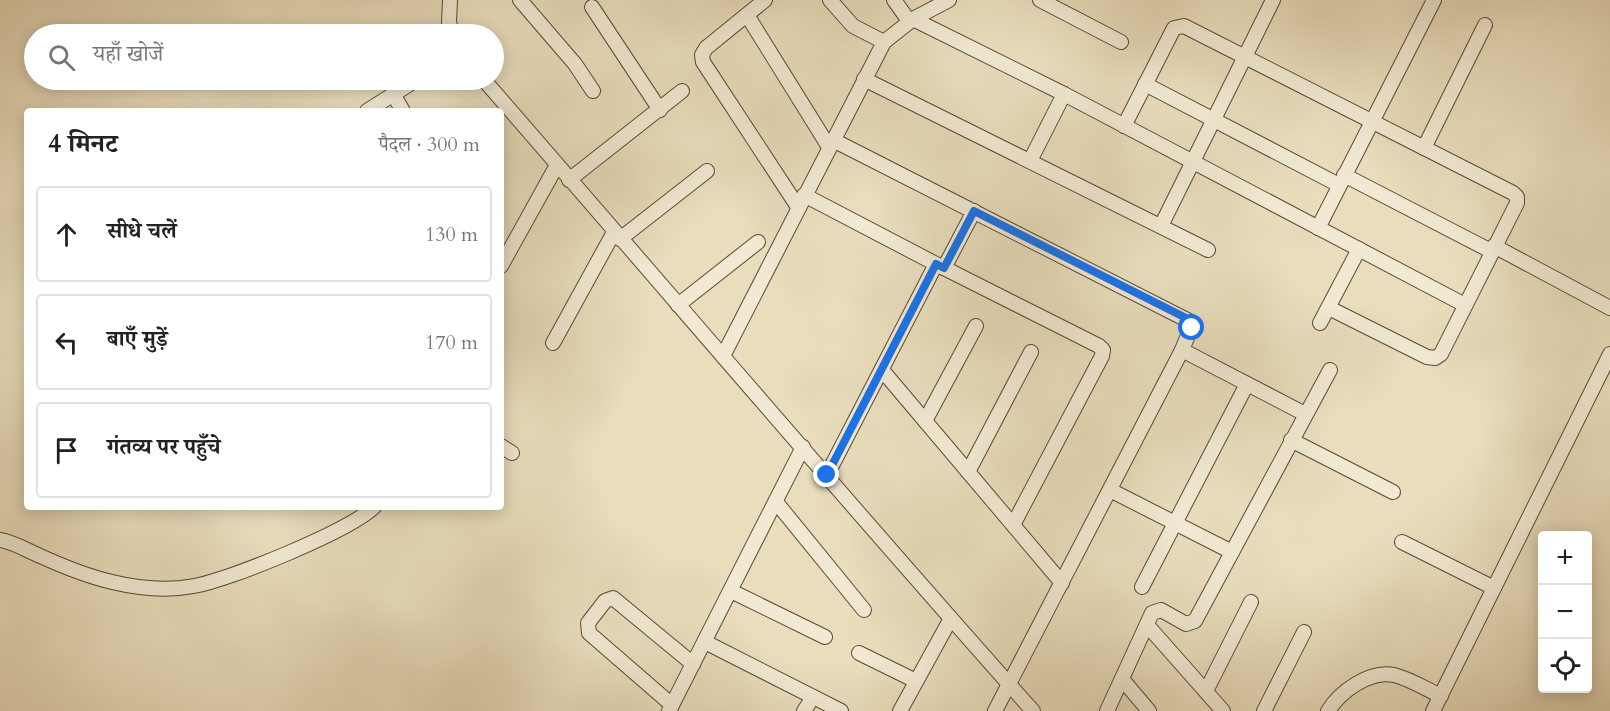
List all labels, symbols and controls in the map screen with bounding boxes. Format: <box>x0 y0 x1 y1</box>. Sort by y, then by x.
search box <box>24 24 504 90</box>
text: यहाँ खोजें <box>93 39 163 69</box>
icon: search <box>45 41 78 74</box>
text: 4 मिनट <box>48 126 118 161</box>
text: पैदल · 300 m <box>378 131 480 158</box>
text: सीधे चलें <box>107 216 177 246</box>
icon: ahead <box>50 218 83 251</box>
text: 130 m <box>425 221 478 248</box>
route start <box>1178 314 1204 340</box>
text: बाएँ मुड़ें <box>107 324 167 354</box>
icon: left <box>50 326 83 359</box>
text: 170 m <box>425 329 478 356</box>
text: गंतव्य पर पहुँचे <box>107 432 221 462</box>
icon: arrive <box>50 434 83 467</box>
route end <box>813 461 839 487</box>
map controls <box>1538 531 1592 693</box>
button: + <box>1538 531 1592 585</box>
button: − <box>1538 585 1592 639</box>
button: locate <box>1538 639 1592 693</box>

